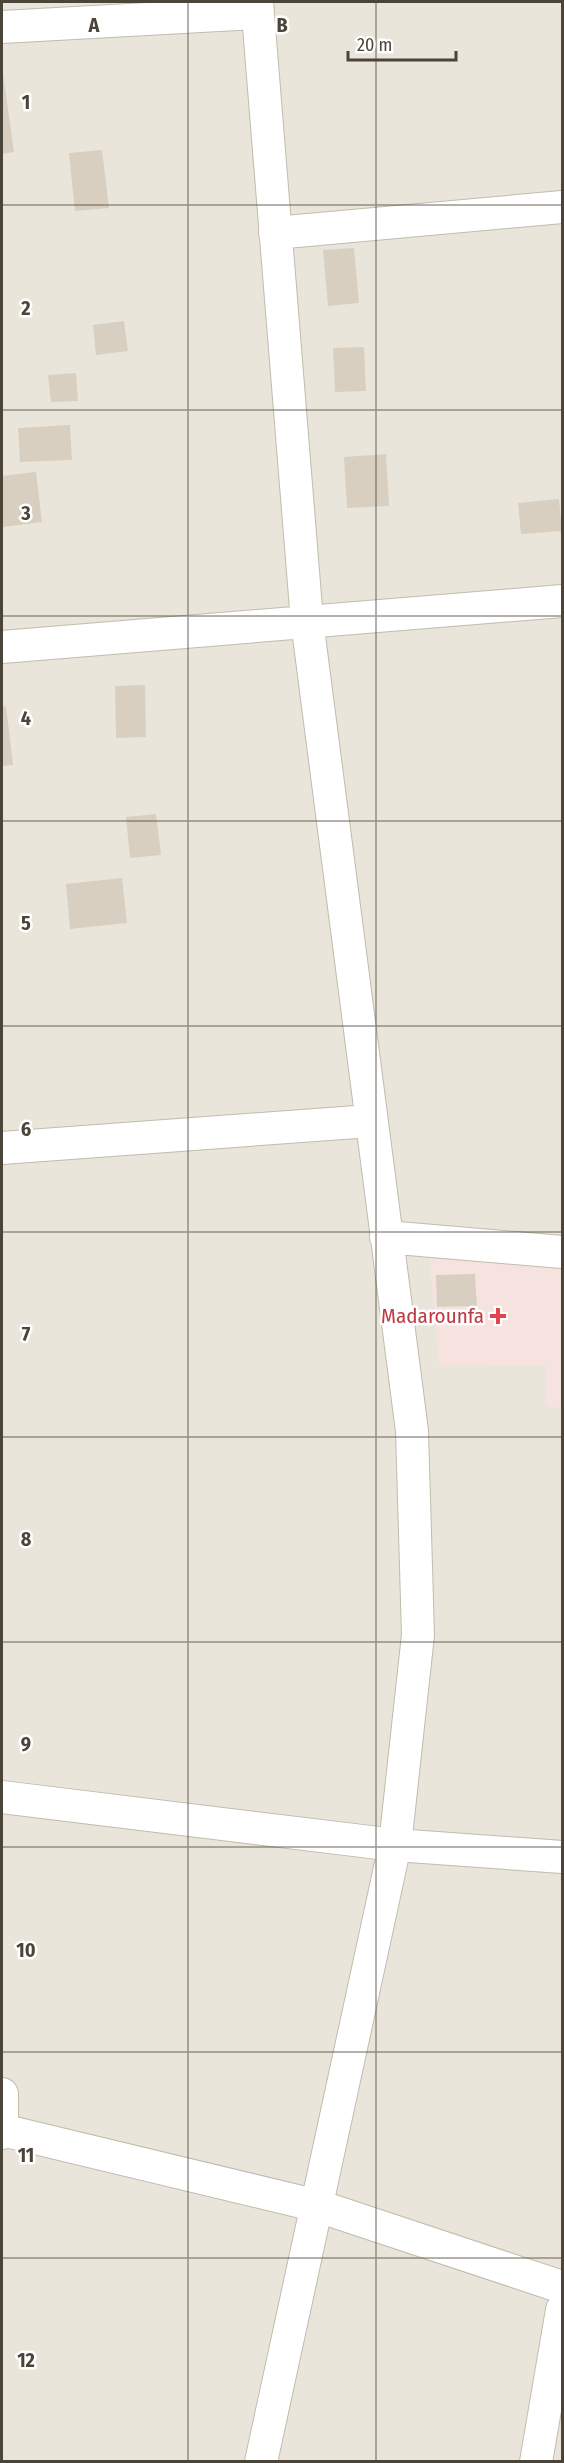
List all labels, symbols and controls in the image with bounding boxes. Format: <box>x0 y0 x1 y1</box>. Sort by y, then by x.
text: A <box>88 13 101 37</box>
text: B <box>276 13 288 37</box>
scale bar <box>348 24 456 62</box>
text: 20 m <box>357 34 392 56</box>
text: 1 <box>22 90 30 114</box>
text: 2 <box>20 296 31 320</box>
text: 3 <box>20 501 31 525</box>
text: 4 <box>21 706 31 730</box>
text: 5 <box>21 911 31 935</box>
text: 6 <box>21 1117 31 1141</box>
place label: Madarounfa <box>381 1303 484 1329</box>
marker: Madarounfa <box>489 1307 507 1325</box>
text: 7 <box>22 1322 31 1346</box>
text: 8 <box>21 1527 32 1551</box>
text: 9 <box>21 1732 31 1756</box>
text: 10 <box>16 1938 36 1962</box>
text: 11 <box>18 2143 34 2167</box>
text: 12 <box>17 2348 35 2372</box>

